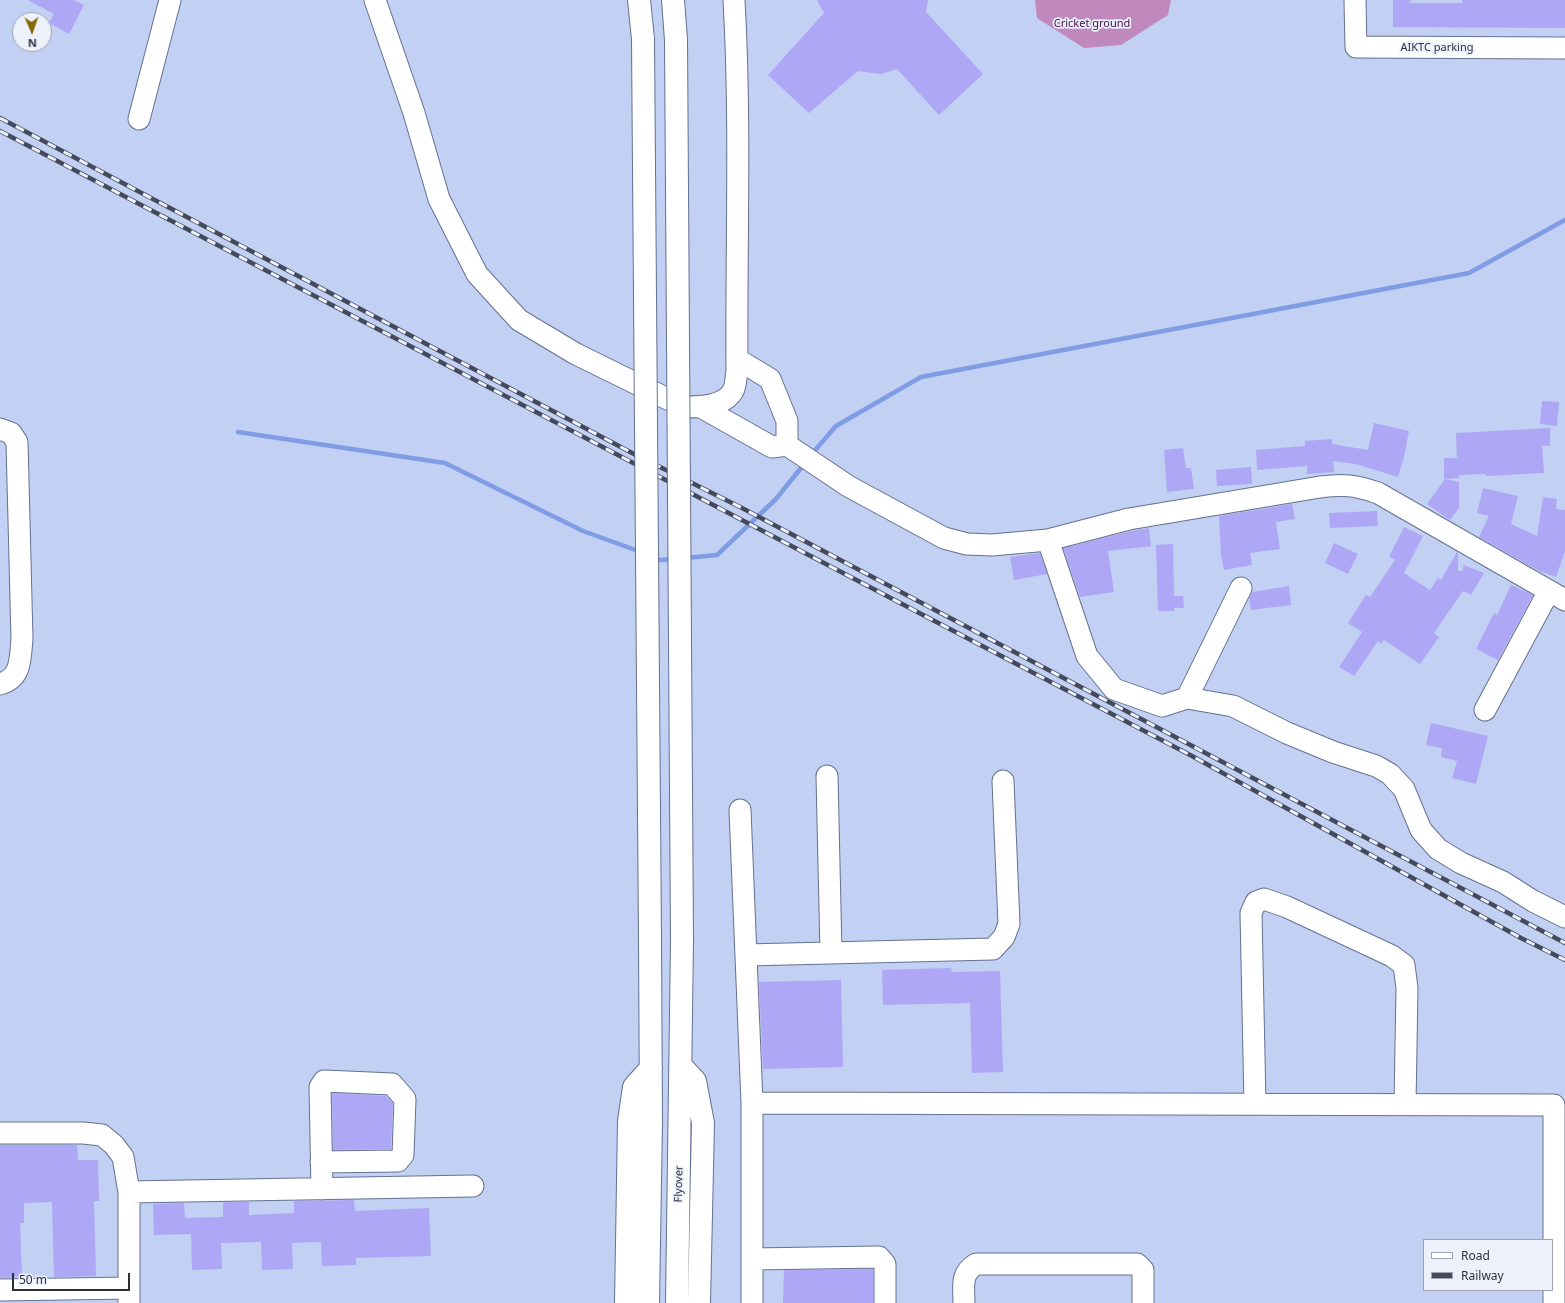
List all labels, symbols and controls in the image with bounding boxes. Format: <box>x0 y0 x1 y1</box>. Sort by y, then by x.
north arrow <box>12 12 52 52</box>
park label: Cricket ground <box>1054 17 1130 31</box>
text: N <box>28 36 37 51</box>
street label: AIKTC parking <box>1400 41 1474 55</box>
street label: Flyover <box>672 1165 686 1203</box>
legend <box>1423 1239 1553 1291</box>
text: Road <box>1461 1247 1490 1264</box>
scale bar <box>14 1265 132 1291</box>
text: Railway <box>1461 1267 1504 1284</box>
text: 50 m <box>19 1271 47 1288</box>

